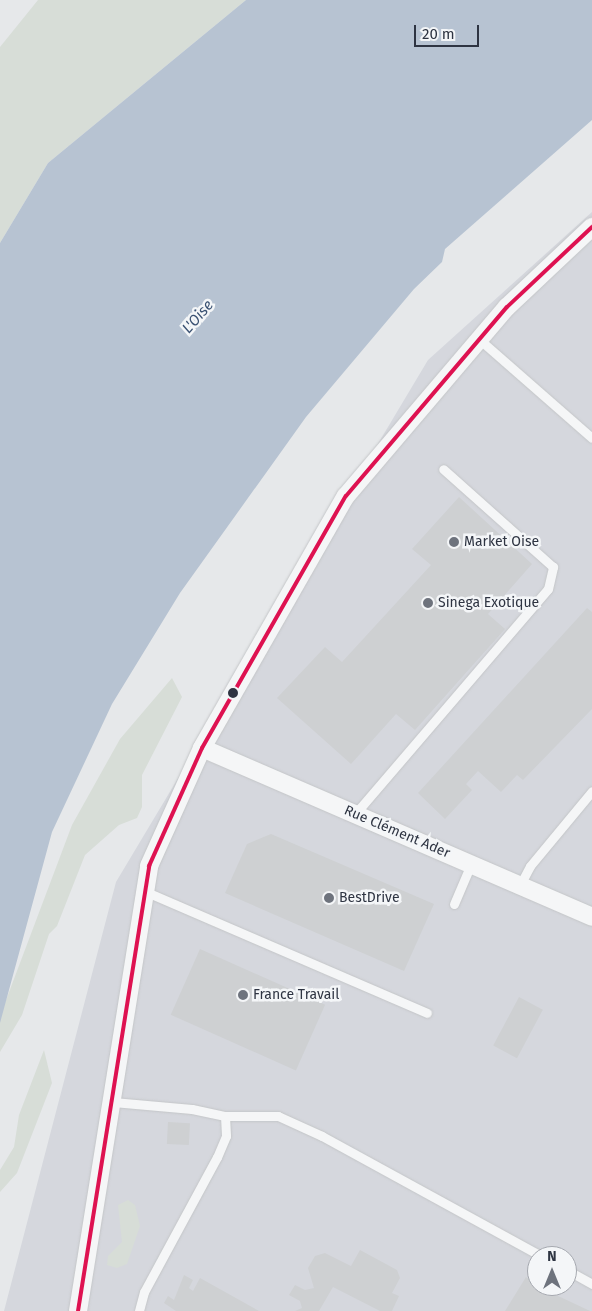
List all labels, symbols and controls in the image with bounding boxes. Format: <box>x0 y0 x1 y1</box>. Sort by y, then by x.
scale bar <box>417 15 482 47</box>
text: 20 m <box>422 25 455 43</box>
water label: L'Oise <box>179 297 217 337</box>
place label: Market Oise <box>464 534 539 550</box>
marker: Market Oise <box>448 536 460 548</box>
place label: Sinega Exotique <box>438 595 539 611</box>
marker: Sinega Exotique <box>422 597 434 609</box>
unlabelled marker <box>228 688 238 698</box>
street label: Rue Clément Ader <box>342 802 452 862</box>
place label: BestDrive <box>339 890 400 906</box>
marker: BestDrive <box>323 892 335 904</box>
place label: France Travail <box>253 987 339 1003</box>
marker: France Travail <box>237 989 249 1001</box>
north arrow <box>527 1246 577 1296</box>
text: N <box>547 1248 557 1265</box>

